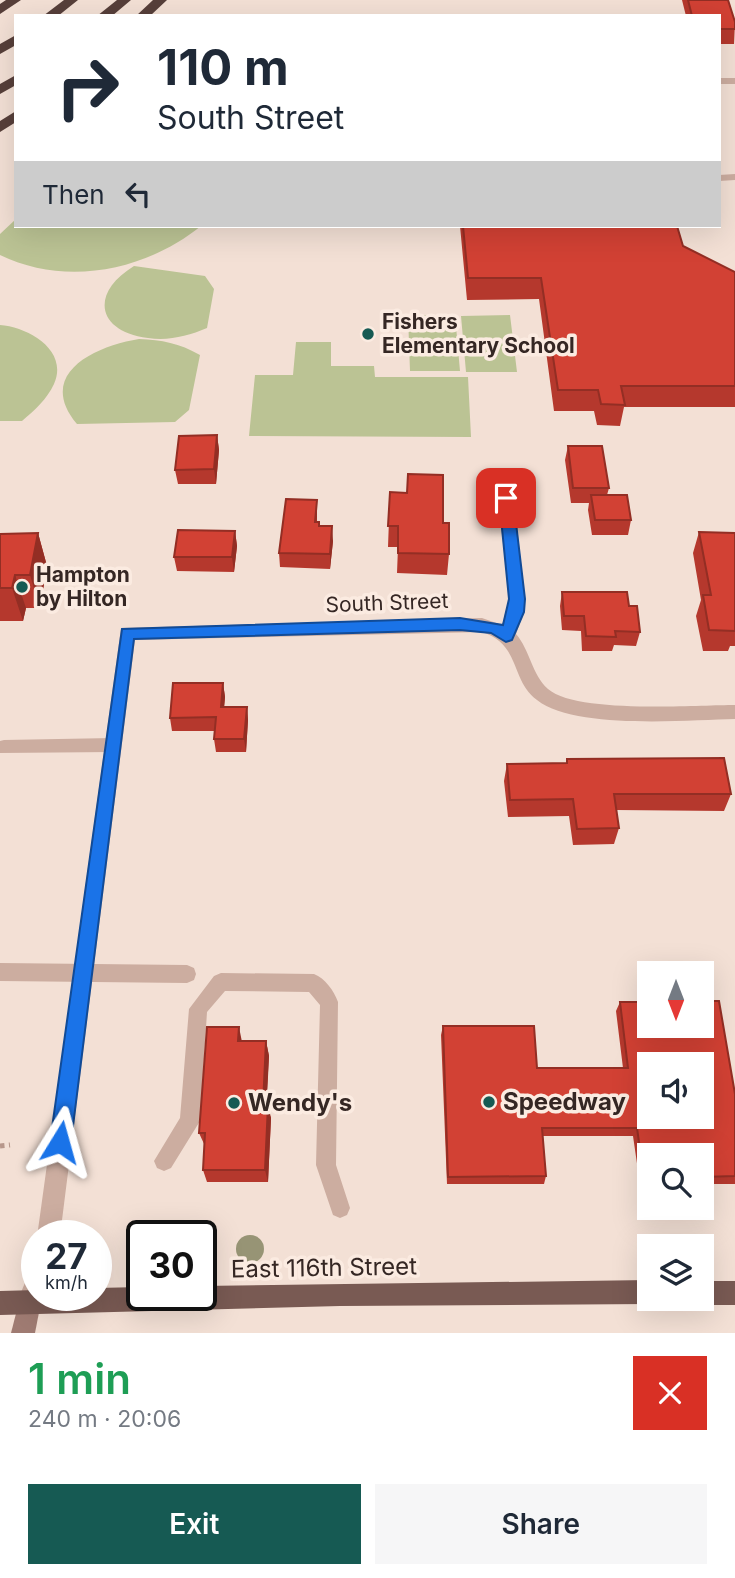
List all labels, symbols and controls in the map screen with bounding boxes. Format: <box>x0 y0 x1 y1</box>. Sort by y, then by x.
text: 110 m <box>157 38 289 97</box>
icon: right <box>42 42 133 133</box>
text: South Street <box>157 98 344 137</box>
icon: left <box>119 175 157 213</box>
text: Then <box>42 179 105 210</box>
place label: Fishers Elementary School <box>382 309 575 358</box>
marker: Fishers Elementary School <box>360 326 376 342</box>
pin <box>476 468 536 528</box>
icon: arrive <box>487 479 525 517</box>
place label: Hampton by Hilton <box>36 562 130 611</box>
marker: Hampton by Hilton <box>14 579 30 595</box>
street label: South Street <box>325 588 449 617</box>
north arrow <box>637 961 714 1038</box>
map controls <box>637 961 714 1311</box>
button: sound <box>637 1052 714 1129</box>
place label: Speedway <box>503 1087 626 1116</box>
place label: Wendy's <box>248 1088 352 1117</box>
marker: Speedway <box>481 1094 497 1110</box>
marker: Wendy's <box>226 1095 242 1111</box>
position arrow <box>23 1105 97 1179</box>
button: search <box>637 1143 714 1220</box>
speed limit sign: 30 <box>126 1220 217 1311</box>
button: layers <box>637 1234 714 1311</box>
text: 27 <box>45 1235 88 1277</box>
street label: East 116th Street <box>231 1251 417 1284</box>
text: km/h <box>45 1272 88 1293</box>
text: 1 min <box>28 1353 131 1404</box>
button: close <box>633 1356 707 1430</box>
text: 240 m · 20:06 <box>28 1405 181 1433</box>
button: Exit <box>28 1484 361 1564</box>
button: Share <box>375 1484 707 1564</box>

